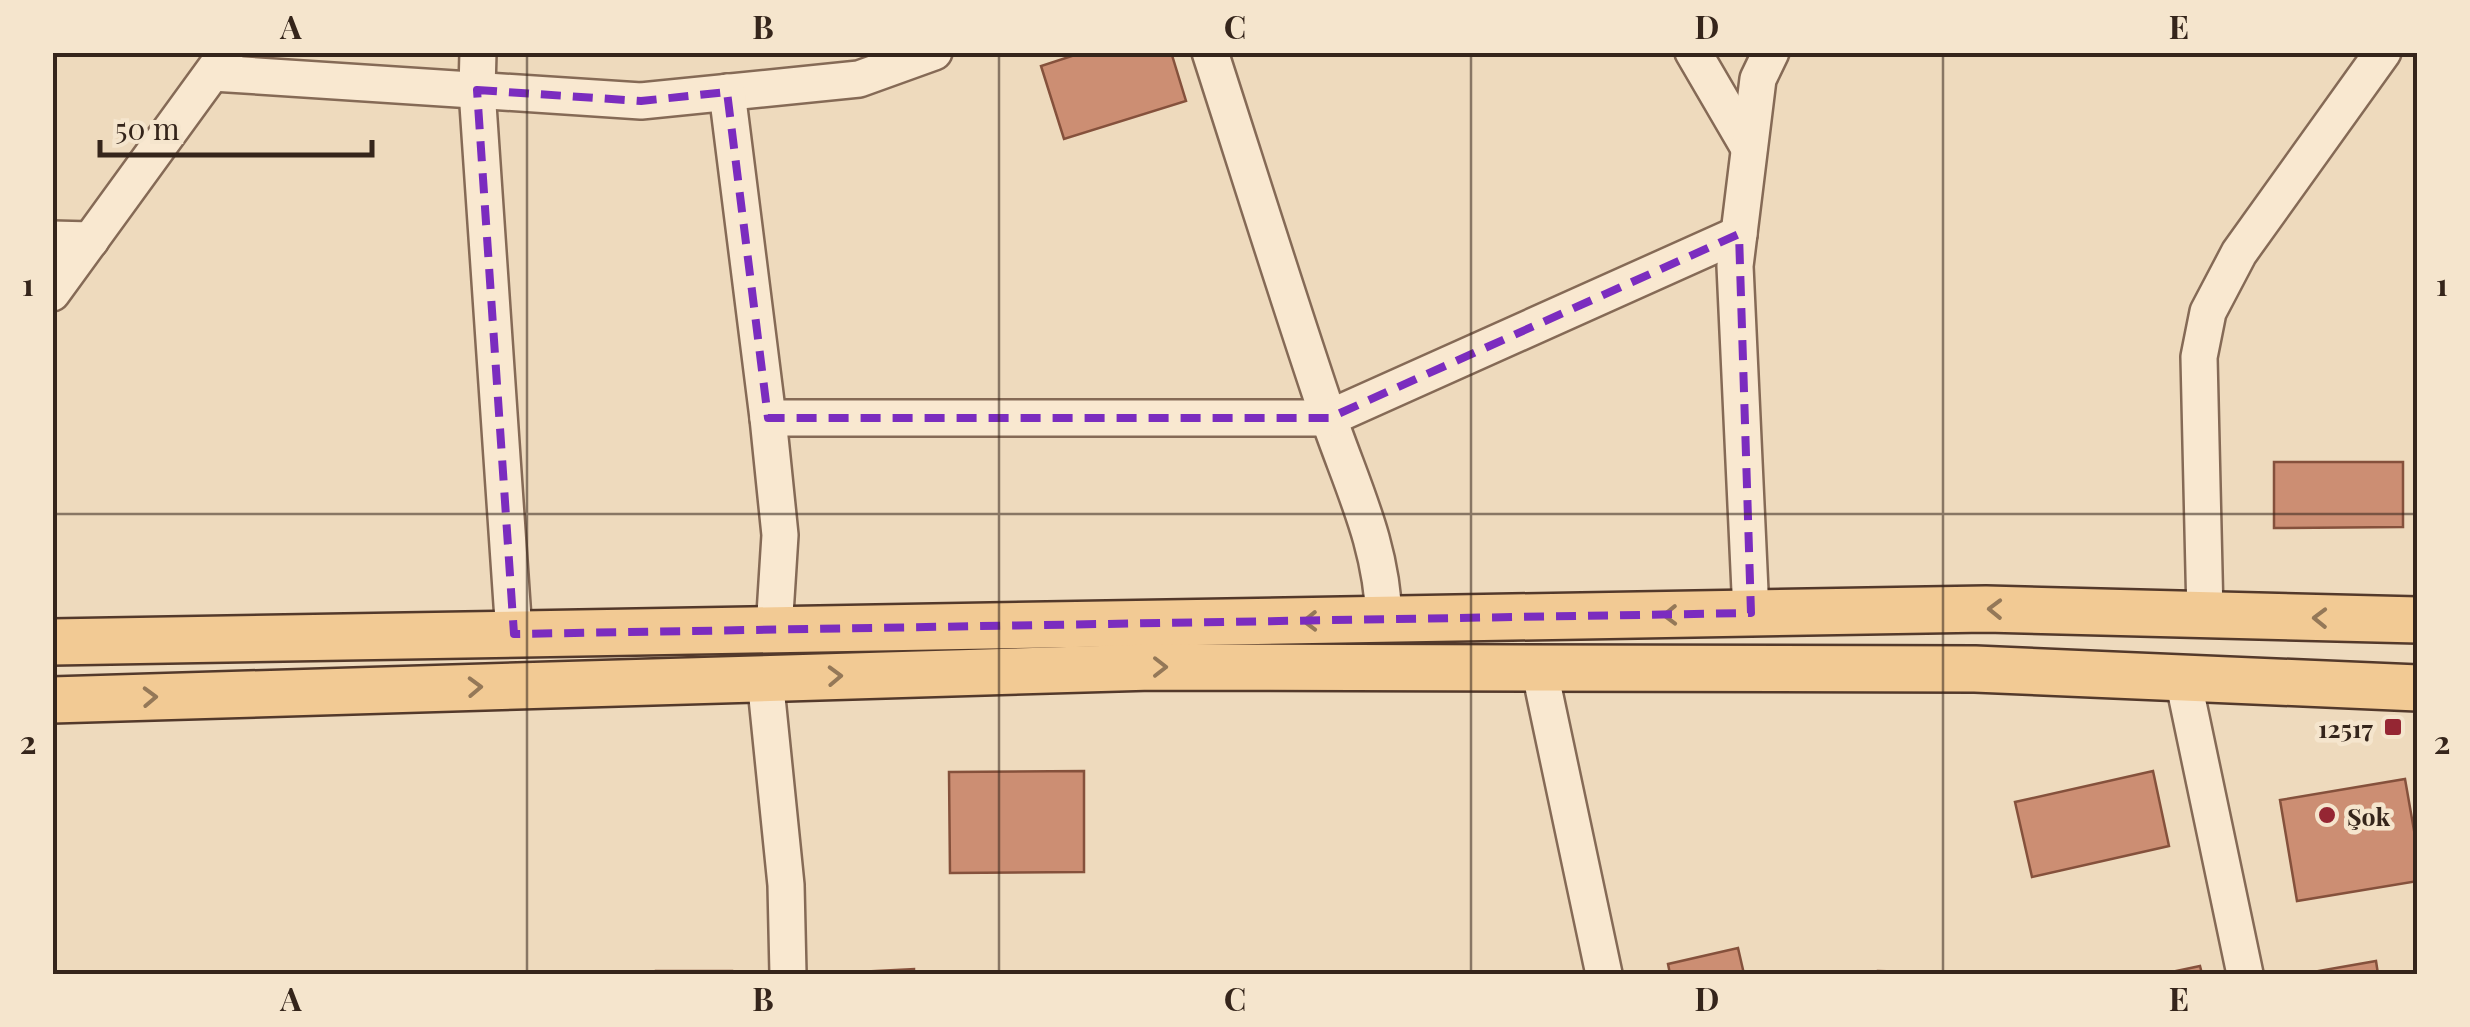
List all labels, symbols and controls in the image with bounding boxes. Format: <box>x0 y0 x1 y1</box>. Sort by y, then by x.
text: A <box>279 4 302 47</box>
text: B <box>752 4 774 47</box>
text: C <box>1224 4 1246 47</box>
text: D <box>1695 4 1719 47</box>
text: E <box>2169 4 2189 47</box>
scale bar <box>100 95 372 157</box>
text: 50 m <box>115 108 180 148</box>
text: 1 <box>22 261 34 304</box>
text: 1 <box>2436 261 2448 304</box>
one-way arrow <box>1987 598 2002 620</box>
one-way arrow <box>1662 604 1678 626</box>
one-way arrow <box>2312 607 2328 628</box>
one-way arrow <box>1302 611 1318 632</box>
one-way arrow <box>1152 656 1168 678</box>
one-way arrow <box>827 666 843 687</box>
one-way arrow <box>467 676 483 697</box>
one-way arrow <box>142 686 158 707</box>
place label: 12517 <box>2318 711 2374 744</box>
marker: 12517 <box>2382 716 2404 738</box>
text: 2 <box>20 719 36 762</box>
text: 2 <box>2434 719 2450 762</box>
place label: Şok <box>2347 799 2390 832</box>
marker: Şok <box>2316 804 2338 826</box>
text: A <box>279 976 302 1019</box>
text: B <box>752 976 774 1019</box>
text: C <box>1224 976 1246 1019</box>
text: D <box>1695 976 1719 1019</box>
text: E <box>2169 976 2189 1019</box>

